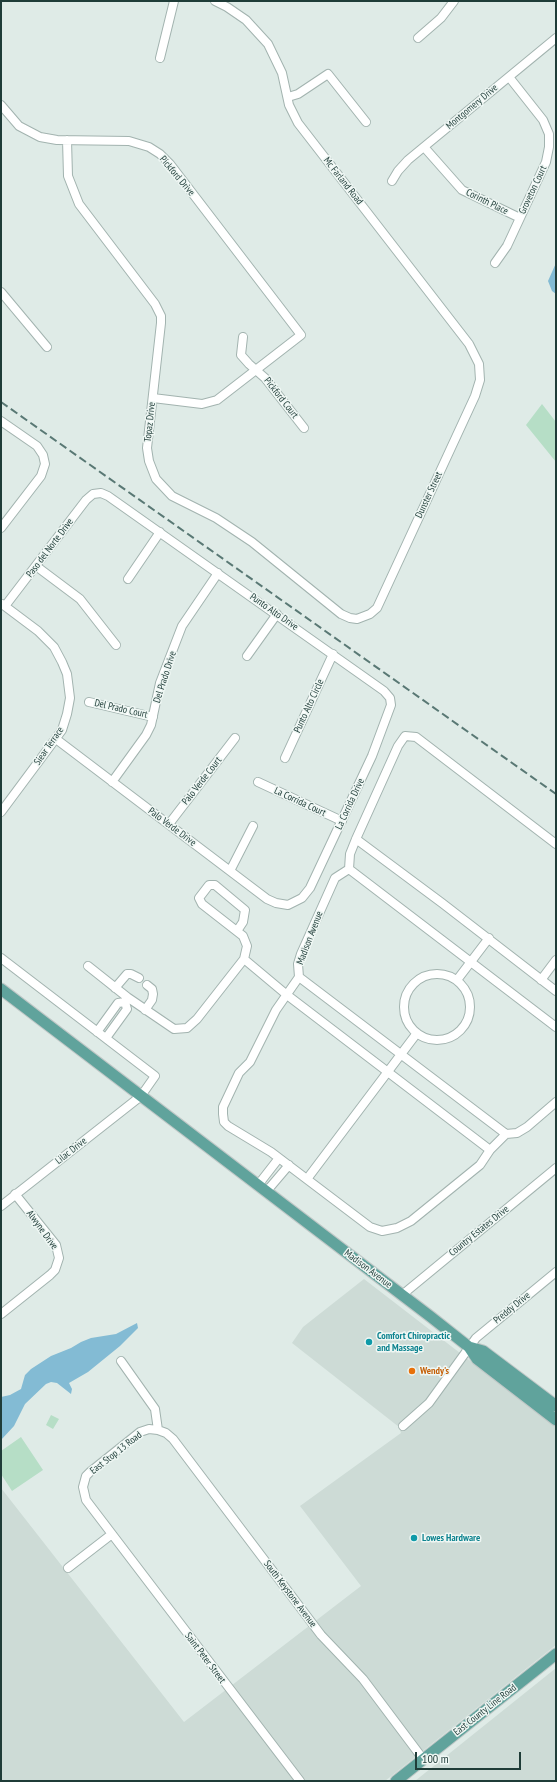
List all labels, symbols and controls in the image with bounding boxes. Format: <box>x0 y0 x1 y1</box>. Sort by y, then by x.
street label: Montgomery Drive <box>444 82 500 132</box>
street label: Pickford Drive <box>157 154 197 198</box>
street label: Mc Farland Road <box>321 155 365 207</box>
street label: Groveton Court <box>517 164 549 216</box>
street label: Corinth Place <box>464 187 510 217</box>
street label: Pickford Court <box>261 375 301 421</box>
street label: Topaz Drive <box>142 401 158 443</box>
street label: Dunster Street <box>413 470 445 520</box>
street label: Paso del Norte Drive <box>24 516 76 580</box>
street label: Punto Alto Drive <box>247 591 301 633</box>
street label: Del Prado Drive <box>151 650 179 704</box>
street label: Punto Alto Circle <box>291 677 327 735</box>
street label: Del Prado Court <box>93 697 149 721</box>
street label: Siear Terrace <box>31 725 67 767</box>
street label: Palo Verde Court <box>180 755 224 807</box>
street label: La Corrida Drive <box>333 777 367 831</box>
street label: La Corrida Court <box>272 785 328 819</box>
street label: Palo Verde Drive <box>146 805 198 849</box>
street label: Madison Avenue <box>294 910 326 966</box>
street label: Lilac Drive <box>53 1135 89 1167</box>
street label: Country Estates Drive <box>447 1203 511 1259</box>
street label: Alwyne Drive <box>24 1208 60 1252</box>
street label: Madison Avenue <box>342 1247 394 1291</box>
street label: Preddy Drive <box>491 1290 533 1326</box>
place label: Comfort Chiropractic and Massage <box>377 1330 450 1354</box>
marker: Comfort Chiropractic and Massage <box>364 1337 374 1347</box>
place label: Wendy's <box>420 1365 449 1377</box>
marker: Wendy's <box>407 1366 417 1376</box>
street label: East Stop 13 Road <box>88 1429 144 1477</box>
place label: Lowes Hardware <box>422 1532 480 1544</box>
marker: Lowes Hardware <box>409 1533 419 1543</box>
street label: South Keystone Avenue <box>261 1558 319 1630</box>
street label: Saint Peter Street <box>182 1630 228 1686</box>
street label: East County Line Road <box>451 1682 519 1738</box>
scale bar <box>417 1744 523 1770</box>
text: 100 m <box>422 1751 449 1766</box>

